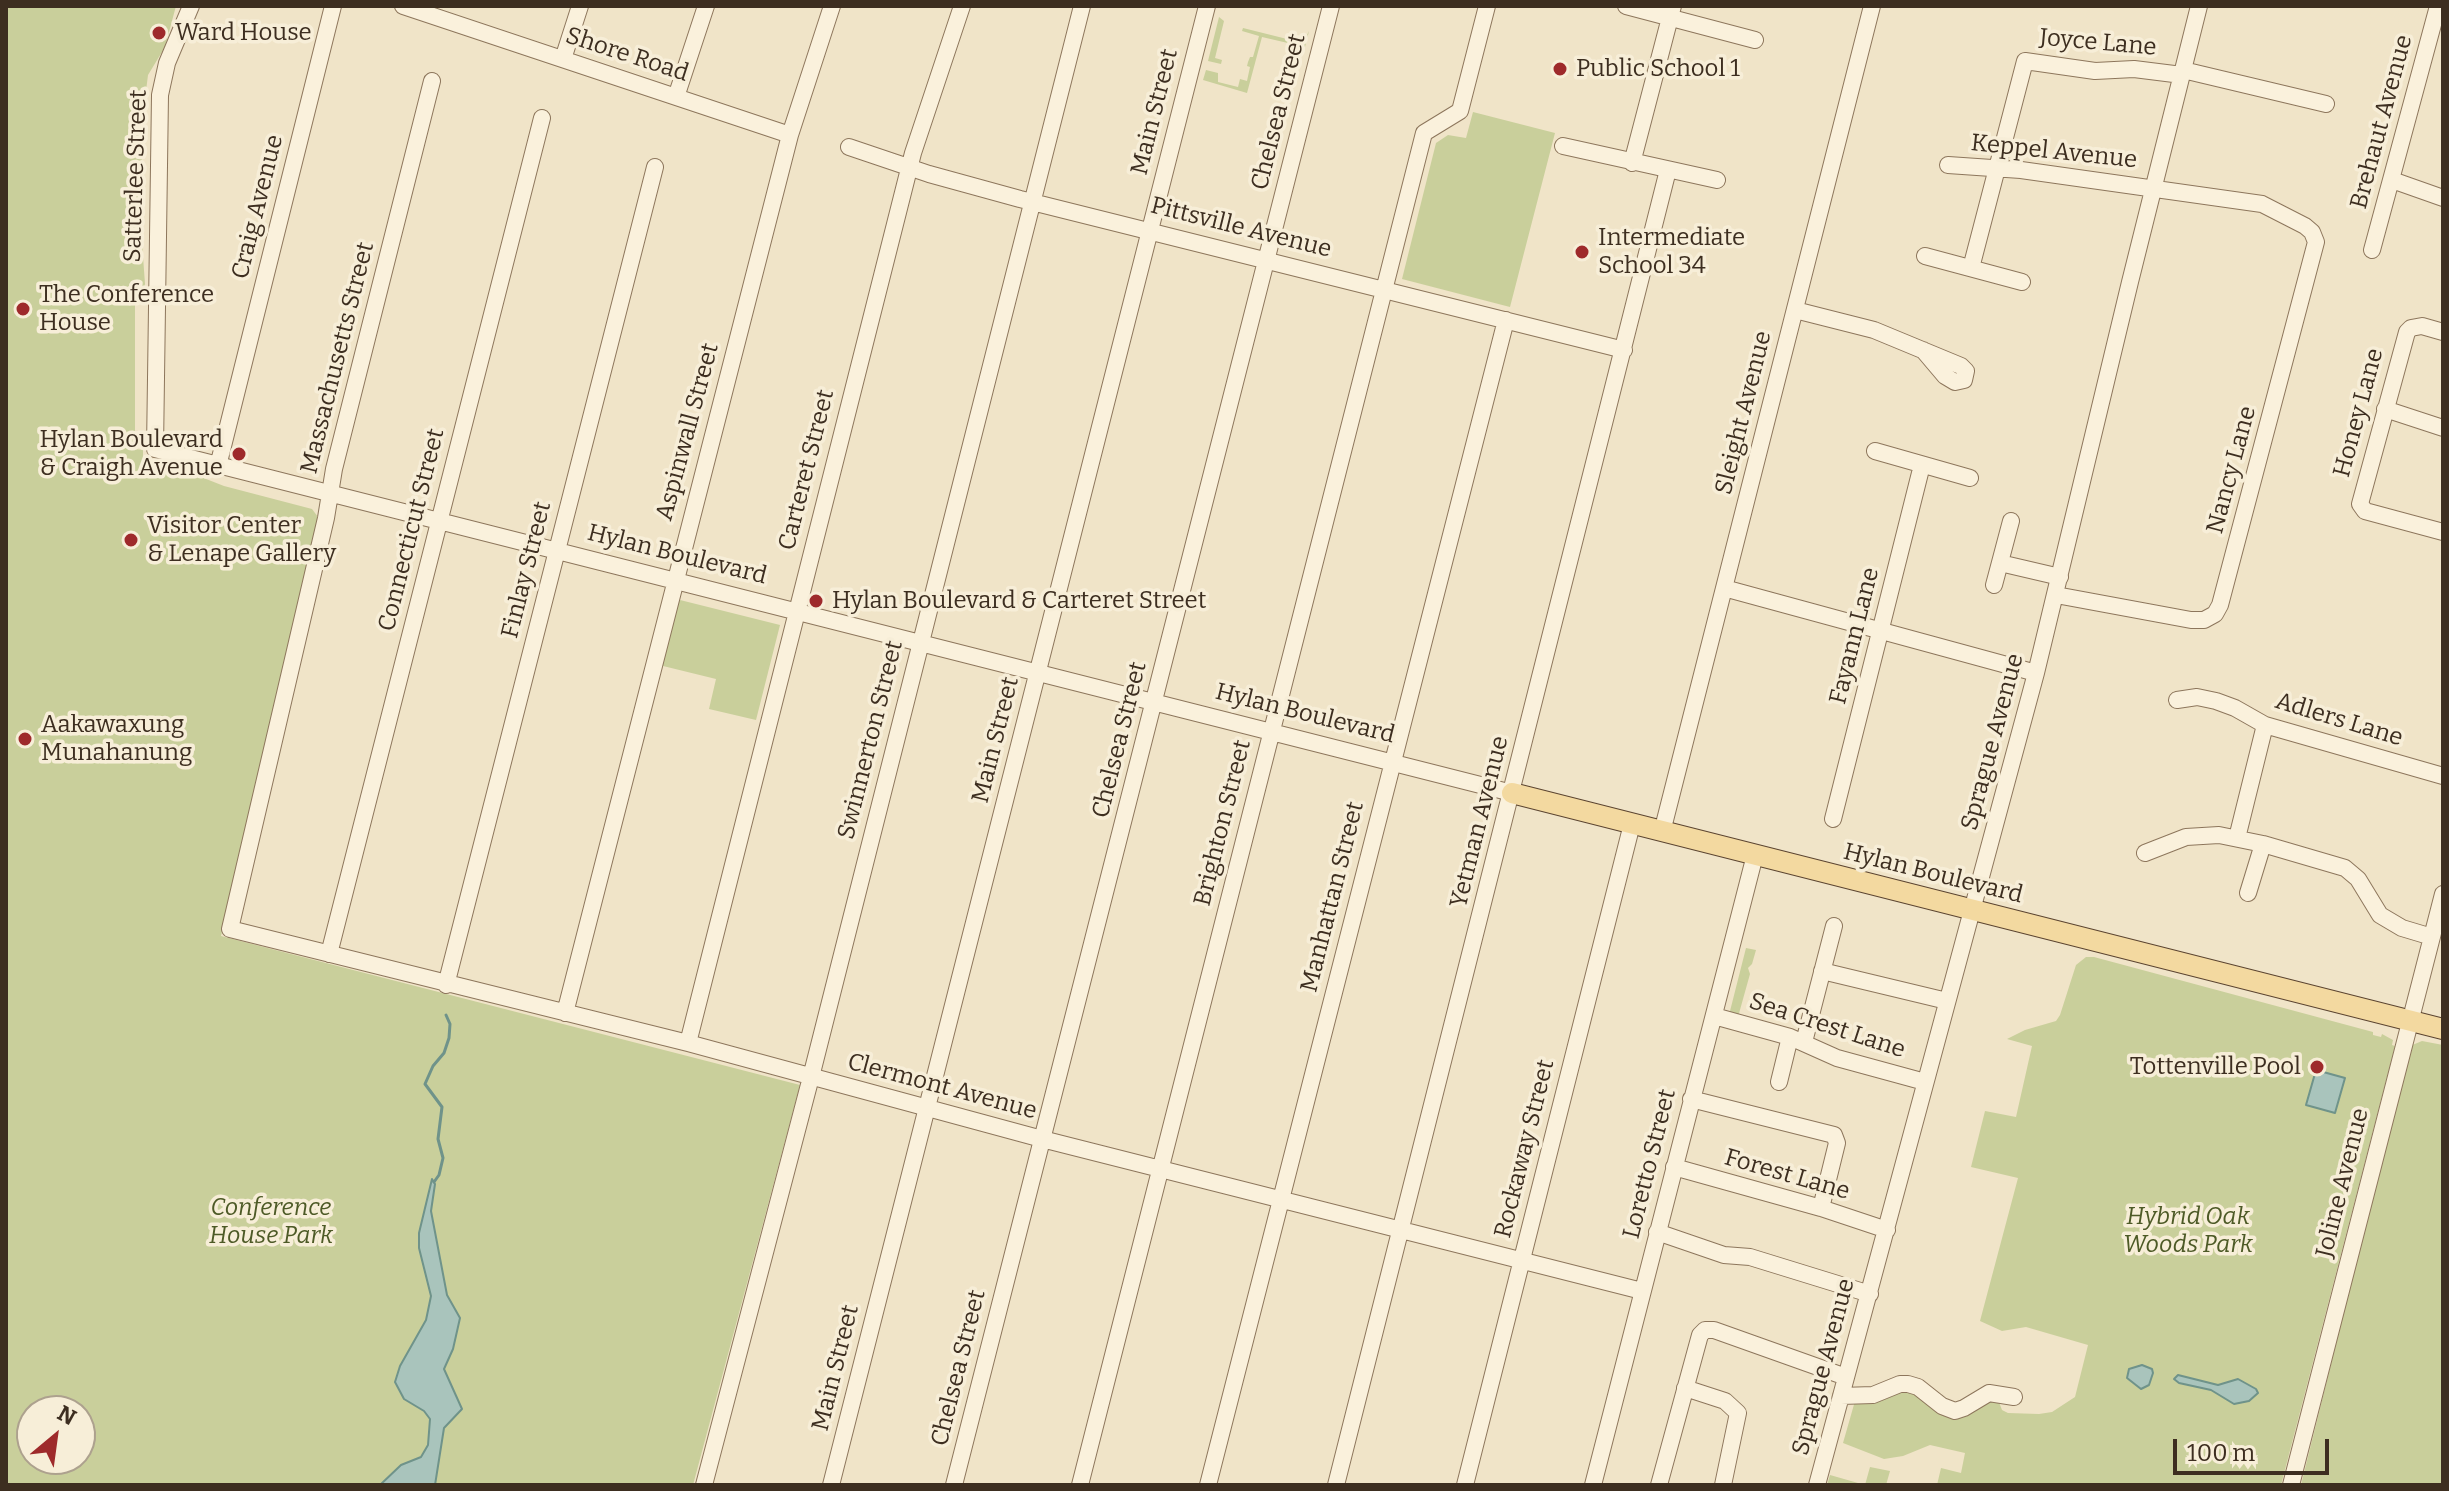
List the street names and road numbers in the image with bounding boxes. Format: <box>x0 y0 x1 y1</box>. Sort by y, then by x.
street label: Shore Road <box>562 22 692 88</box>
street label: Joyce Lane <box>2038 24 2158 62</box>
street label: Chelsea Street <box>1246 31 1312 193</box>
street label: Brehaut Avenue <box>2345 32 2419 212</box>
street label: Main Street <box>1125 46 1185 178</box>
street label: Satterlee Street <box>119 89 153 263</box>
street label: Keppel Avenue <box>1969 129 2139 175</box>
street label: Craig Avenue <box>226 132 290 282</box>
street label: Pittsville Avenue <box>1148 192 1334 264</box>
street label: Massachusetts Street <box>295 239 381 477</box>
street label: Sleight Avenue <box>1710 328 1778 498</box>
street label: Aspinwall Street <box>650 340 726 524</box>
street label: Honey Lane <box>2328 345 2390 481</box>
street label: Carteret Street <box>773 387 841 553</box>
street label: Nancy Lane <box>2201 403 2263 537</box>
street label: Connecticut Street <box>373 426 451 634</box>
street label: Finlay Street <box>496 499 558 641</box>
street label: Hylan Boulevard <box>584 519 770 591</box>
street label: Fayann Lane <box>1824 565 1886 707</box>
street label: Swinnerton Street <box>832 638 910 842</box>
street label: Sprague Avenue <box>1956 651 2030 833</box>
street label: Chelsea Street <box>1087 659 1153 821</box>
street label: Main Street <box>966 674 1026 806</box>
street label: Hylan Boulevard <box>1212 678 1398 750</box>
street label: Adlers Lane <box>2272 687 2406 753</box>
street label: Yetman Avenue <box>1445 733 1515 911</box>
street label: Brighton Street <box>1188 737 1258 909</box>
street label: Manhattan Street <box>1295 799 1371 995</box>
street label: Hylan Boulevard <box>1840 838 2026 910</box>
street label: Sea Crest Lane <box>1745 987 1909 1065</box>
street label: Clermont Avenue <box>844 1048 1040 1126</box>
street label: Rockaway Street <box>1489 1057 1561 1241</box>
street label: Loretto Street <box>1617 1086 1683 1242</box>
street label: Joline Avenue <box>2311 1105 2375 1261</box>
street label: Forest Lane <box>1721 1143 1853 1207</box>
street label: Sprague Avenue <box>1787 1276 1861 1458</box>
street label: Chelsea Street <box>926 1287 992 1449</box>
street label: Main Street <box>806 1302 866 1434</box>

